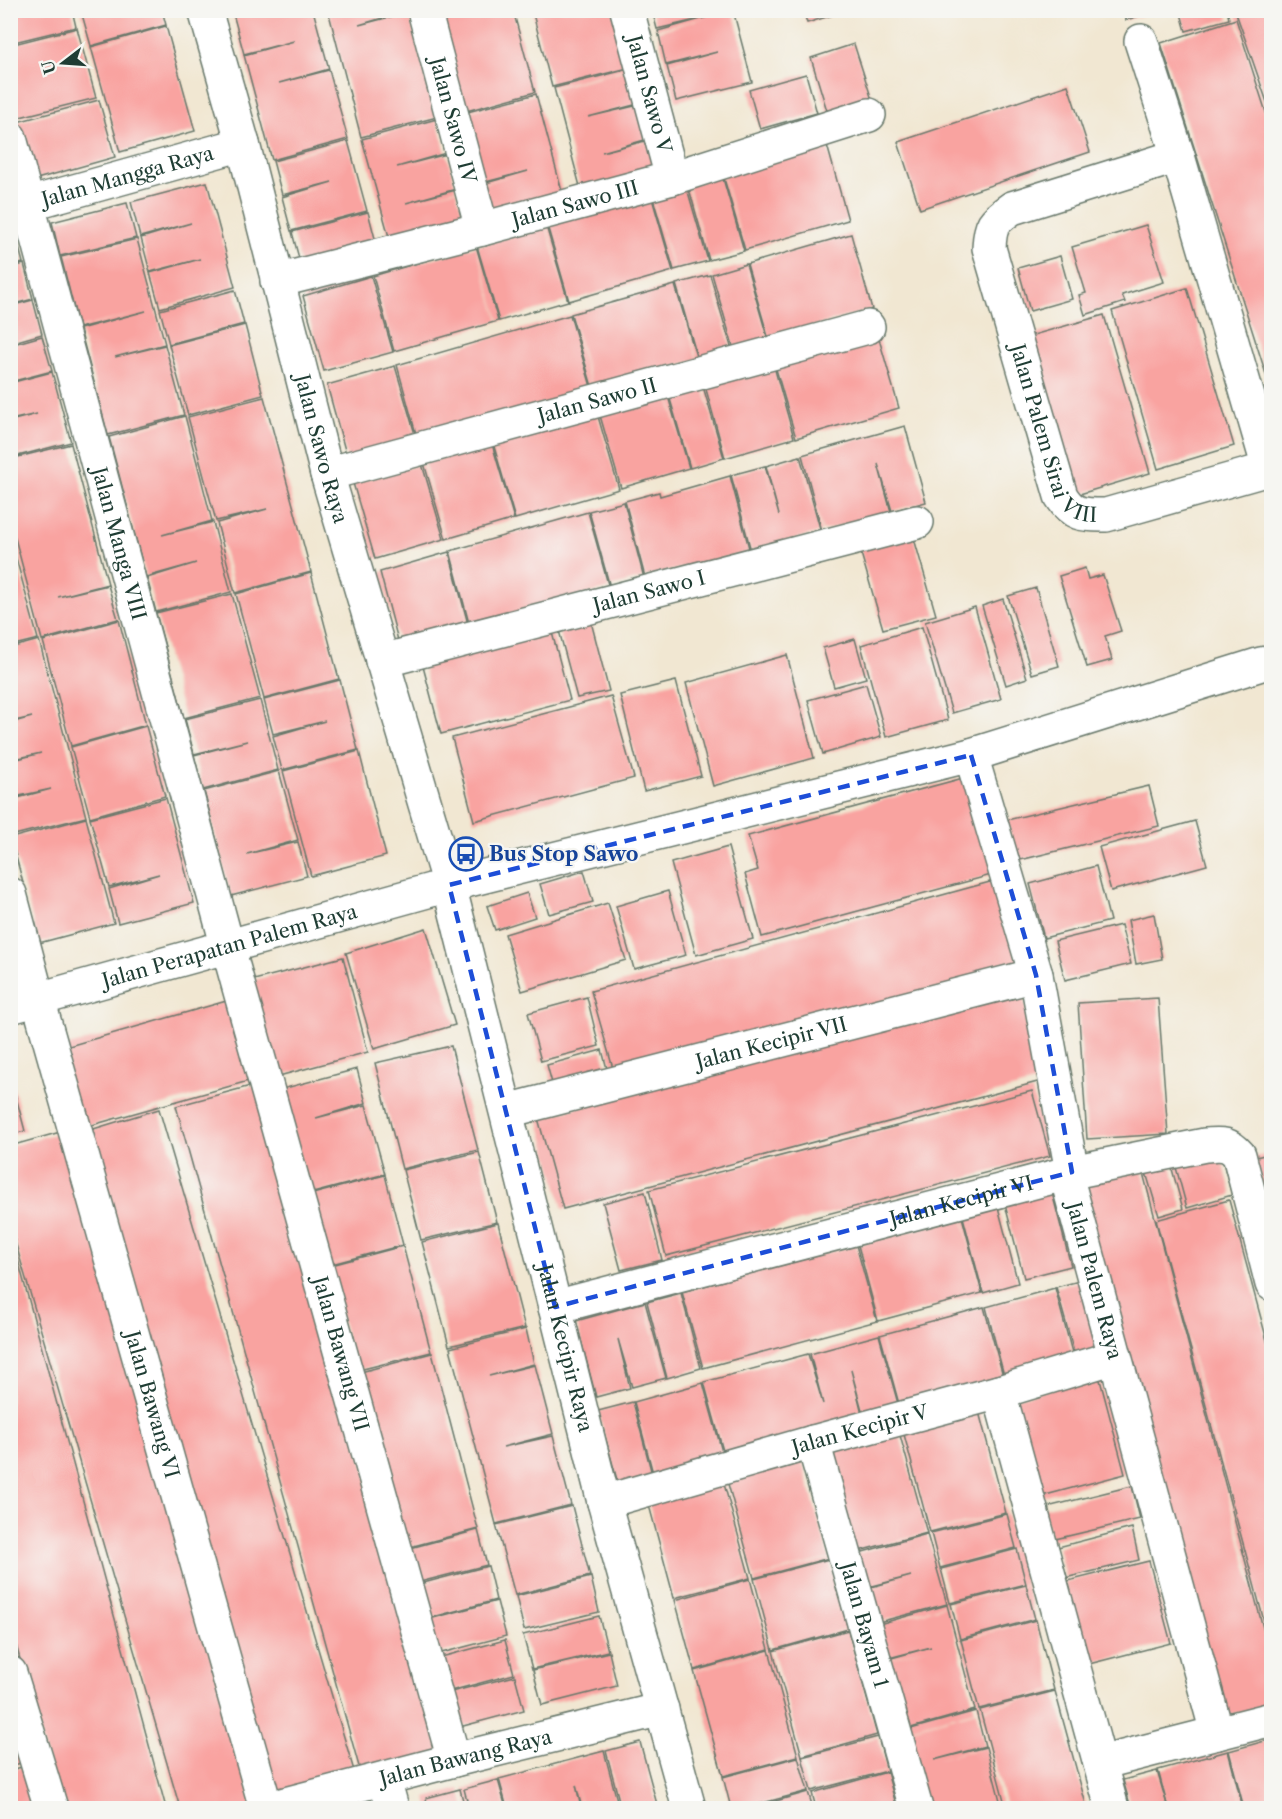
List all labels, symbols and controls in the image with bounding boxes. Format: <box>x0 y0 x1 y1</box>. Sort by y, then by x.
street label: Jalan Sawo V <box>621 30 677 156</box>
north arrow <box>33 33 93 93</box>
street label: Jalan Sawo IV <box>424 52 481 186</box>
text: U <box>37 58 60 77</box>
street label: Jalan Mangga Raya <box>36 141 217 212</box>
street label: Jalan Sawo III <box>506 176 641 233</box>
street label: Jalan Palem Sirai VIII <box>1005 338 1097 527</box>
street label: Jalan Sawo Raya <box>289 369 353 527</box>
street label: Jalan Sawo II <box>532 373 659 429</box>
street label: Jalan Manga VIII <box>86 462 151 623</box>
street label: Jalan Sawo I <box>588 566 708 618</box>
bus stop icon: Bus Stop Sawo <box>448 836 484 872</box>
place label: Bus Stop Sawo <box>489 842 639 866</box>
street label: Jalan Perapatan Palem Raya <box>97 899 360 994</box>
street label: Jalan Kecipir VII <box>690 1012 850 1075</box>
street label: Jalan Kecipir VI <box>884 1171 1036 1232</box>
street label: Jalan Palem Raya <box>1061 1196 1127 1362</box>
street label: Jalan Kecipir Raya <box>532 1259 598 1435</box>
street label: Jalan Bawang VII <box>307 1271 374 1434</box>
street label: Jalan Bawang VI <box>119 1325 184 1481</box>
street label: Jalan Kecipir V <box>786 1399 931 1460</box>
street label: Jalan Bayam 1 <box>835 1556 894 1691</box>
street label: Jalan Bawang Raya <box>374 1724 555 1792</box>

